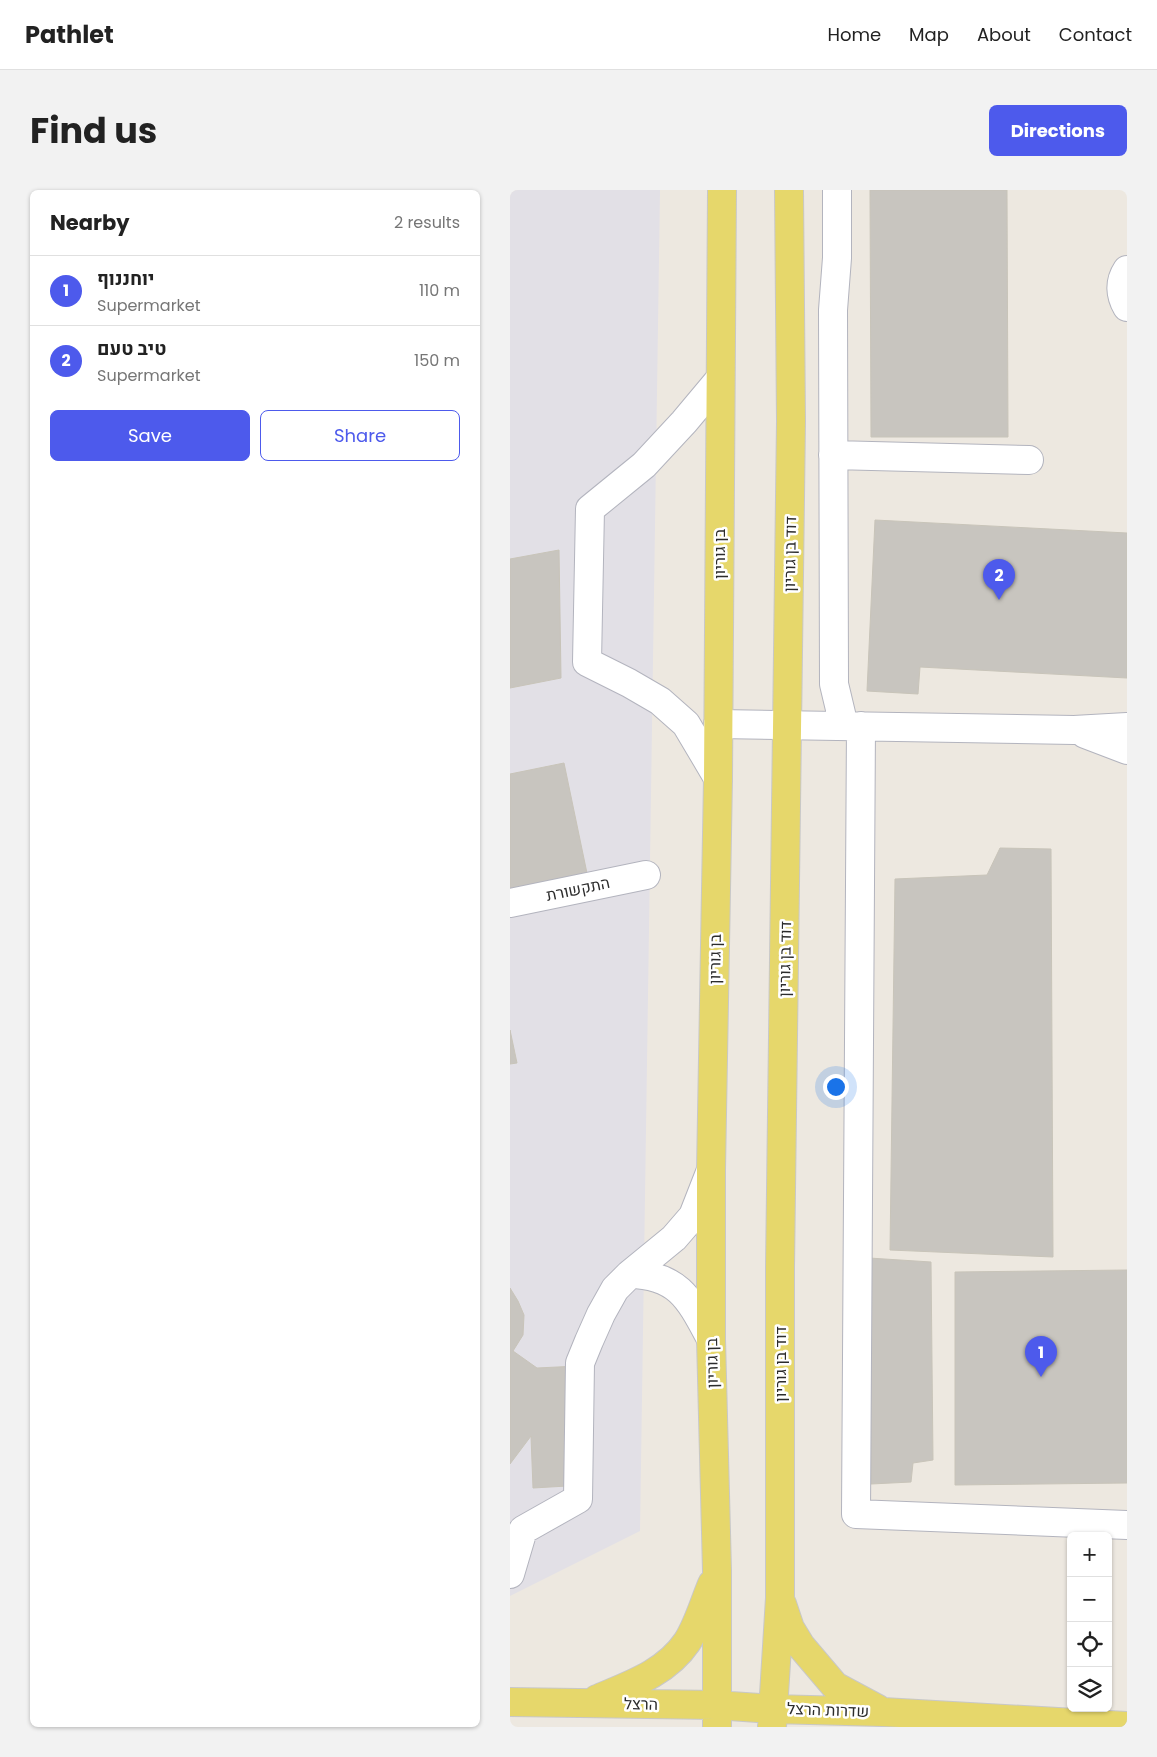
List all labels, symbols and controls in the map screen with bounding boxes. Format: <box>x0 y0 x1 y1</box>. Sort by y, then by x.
text: Pathlet <box>25 18 114 51</box>
text: Home <box>827 22 881 47</box>
text: Map <box>909 22 949 47</box>
text: About <box>977 22 1031 47</box>
text: Contact <box>1059 22 1132 47</box>
button: Directions <box>989 105 1127 156</box>
text: Find us <box>30 106 157 155</box>
text: Nearby <box>50 208 130 237</box>
text: 2 results <box>394 211 460 234</box>
text: יוחננוף <box>97 265 154 292</box>
text: 1 <box>63 279 69 302</box>
text: 110 m <box>419 279 460 302</box>
text: Supermarket <box>97 294 201 317</box>
text: טיב טעם <box>97 335 166 362</box>
text: 2 <box>61 349 71 372</box>
text: 150 m <box>414 349 460 372</box>
text: Supermarket <box>97 364 201 387</box>
button: Save <box>50 410 250 461</box>
button: Share <box>260 410 460 461</box>
street label: דוד בן גוריון <box>778 516 802 592</box>
street label: בן גוריון <box>708 528 731 579</box>
pin: 2 <box>983 559 1015 600</box>
street label: התקשורת <box>544 871 612 907</box>
street label: דוד בן גוריון <box>773 921 797 997</box>
street label: בן גוריון <box>703 933 727 984</box>
your location <box>823 1074 849 1100</box>
street label: דוד בן גוריון <box>769 1326 792 1402</box>
pin: 1 <box>1025 1336 1057 1377</box>
street label: בן גוריון <box>700 1337 724 1388</box>
map controls <box>1067 1532 1112 1712</box>
button: + <box>1067 1532 1112 1577</box>
button: − <box>1067 1577 1112 1622</box>
button: locate <box>1067 1622 1112 1667</box>
button: layers <box>1067 1667 1112 1712</box>
street label: הרצל <box>624 1692 658 1716</box>
street label: שדרות הרצל <box>787 1697 869 1723</box>

